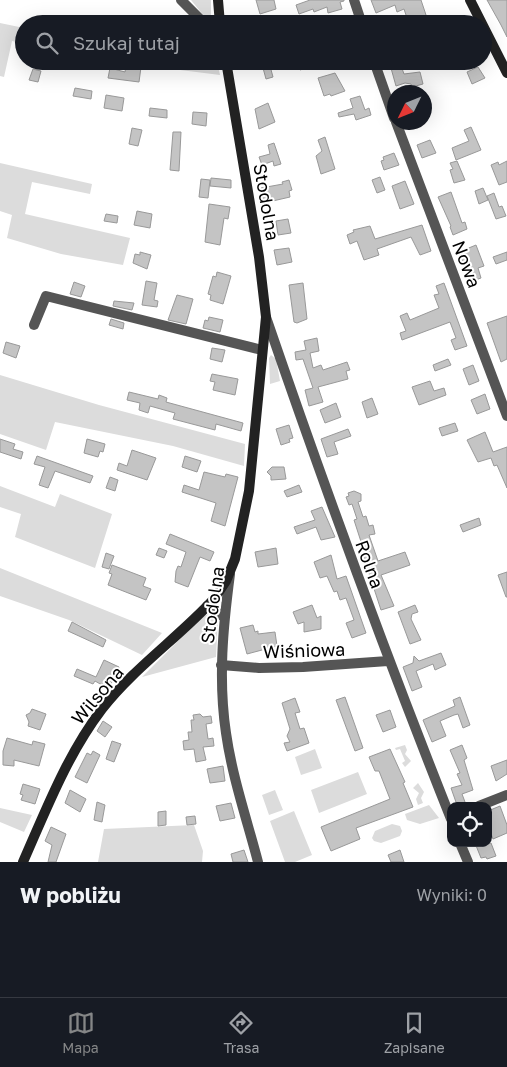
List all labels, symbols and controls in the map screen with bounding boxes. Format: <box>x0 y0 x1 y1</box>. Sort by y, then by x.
search box <box>15 15 492 70</box>
icon: search <box>33 29 61 57</box>
text: Szukaj tutaj <box>73 31 180 54</box>
north arrow <box>387 85 432 130</box>
street label: Stodolna <box>249 162 285 242</box>
street label: Nowa <box>448 237 486 291</box>
street label: Rolna <box>351 537 389 591</box>
street label: Stodolna <box>196 565 228 645</box>
street label: Wiśniowa <box>262 638 346 662</box>
street label: Wilsona <box>66 661 128 729</box>
map controls <box>447 802 492 847</box>
button: locate <box>447 802 492 847</box>
text: W pobliżu <box>20 882 121 908</box>
text: Wyniki: 0 <box>417 885 487 905</box>
tab: Mapa <box>62 1009 99 1056</box>
tab: Trasa <box>223 1009 259 1056</box>
tab: Zapisane <box>384 1009 445 1056</box>

